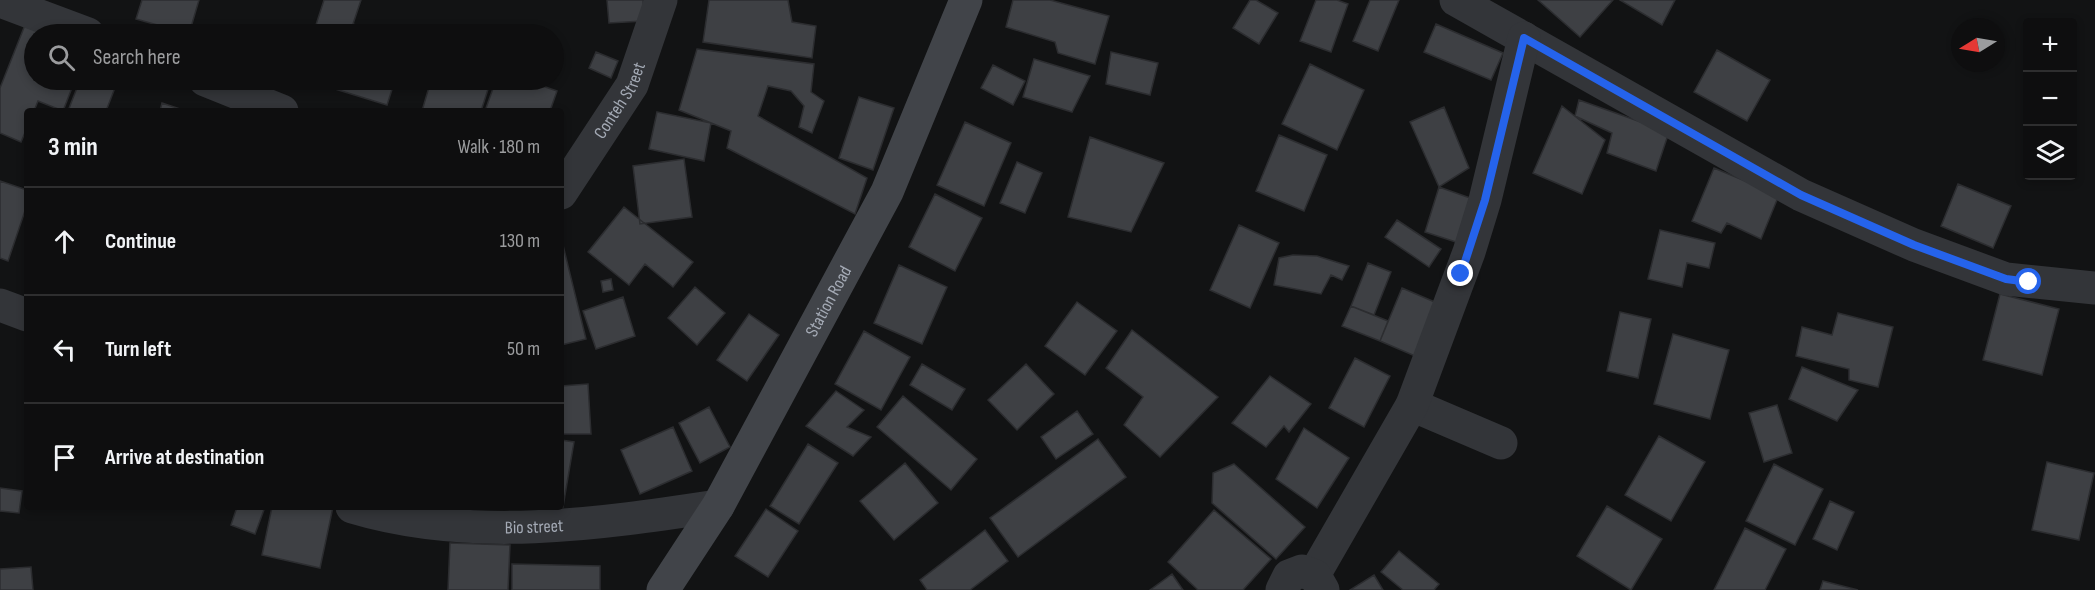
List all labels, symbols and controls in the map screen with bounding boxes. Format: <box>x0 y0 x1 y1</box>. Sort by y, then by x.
north arrow <box>1951 18 2005 72</box>
map controls <box>2023 18 2077 180</box>
button: + <box>2023 18 2077 72</box>
search box <box>24 24 564 90</box>
icon: search <box>45 41 78 74</box>
text: Search here <box>93 44 180 71</box>
street label: Conteh Street <box>589 59 650 142</box>
button: − <box>2023 72 2077 126</box>
button: layers <box>2023 126 2077 180</box>
text: 3 min <box>48 132 98 163</box>
text: Walk · 180 m <box>457 135 540 159</box>
icon: ahead <box>48 225 81 258</box>
text: Continue <box>105 228 176 255</box>
text: 130 m <box>500 229 540 253</box>
route end <box>1447 260 1473 286</box>
street label: Station Road <box>801 262 856 340</box>
route start <box>2015 268 2041 294</box>
icon: left <box>48 333 81 366</box>
text: Turn left <box>105 336 171 363</box>
text: 50 m <box>507 337 540 361</box>
icon: arrive <box>48 441 81 474</box>
text: Arrive at destination <box>105 444 264 471</box>
street label: Bio street <box>505 515 565 538</box>

